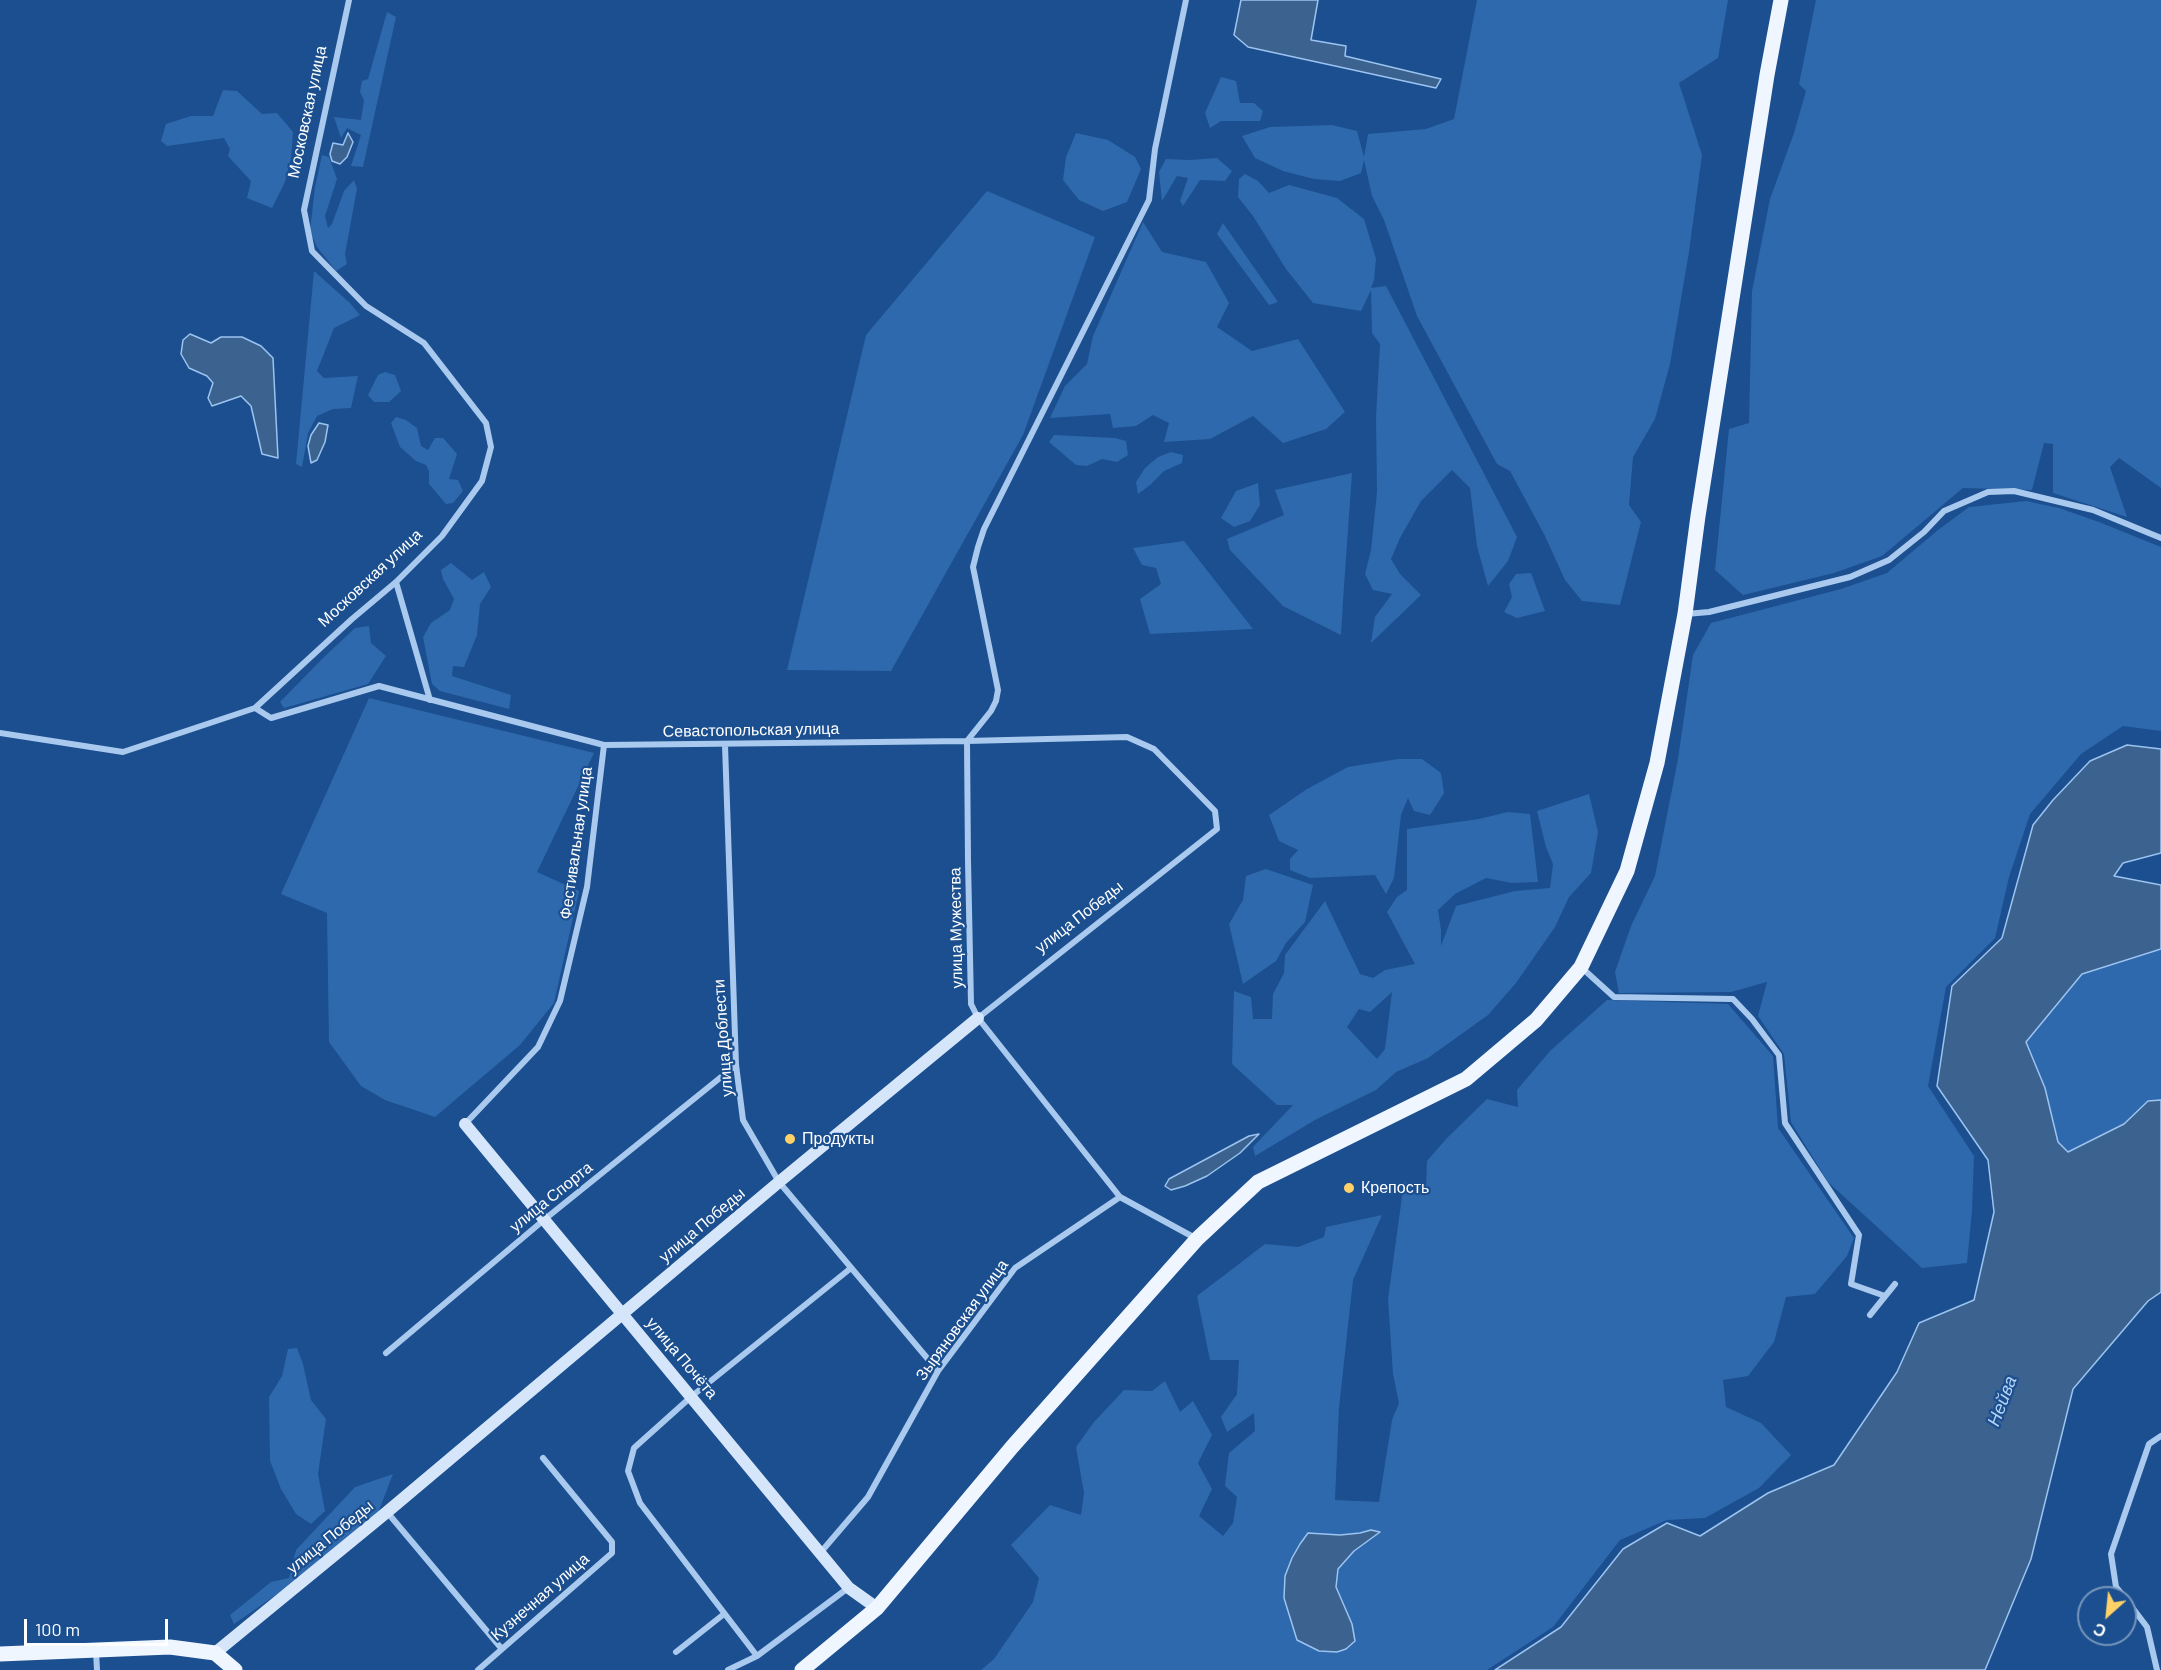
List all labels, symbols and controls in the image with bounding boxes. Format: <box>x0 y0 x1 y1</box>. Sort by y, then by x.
street label: Московская улица <box>284 44 330 180</box>
street label: Московская улица <box>314 525 426 631</box>
street label: Севастопольская улица <box>662 719 840 741</box>
street label: Фестивальная улица <box>556 766 596 920</box>
street label: улица Мужества <box>945 867 967 989</box>
street label: улица Победы <box>1031 877 1127 957</box>
street label: улица Доблести <box>709 978 737 1098</box>
place label: Продукты <box>802 1129 874 1149</box>
marker: Продукты <box>783 1132 797 1146</box>
street label: улица Спорта <box>506 1158 596 1236</box>
place label: Крепость <box>1361 1178 1429 1198</box>
marker: Крепость <box>1342 1181 1356 1195</box>
street label: улица Победы <box>655 1184 749 1266</box>
street label: Зыряновская улица <box>912 1256 1012 1384</box>
street label: улица Почёта <box>642 1313 722 1403</box>
water label: Нейва <box>1983 1373 2021 1429</box>
street label: улица Победы <box>283 1496 377 1578</box>
street label: Кузнечная улица <box>487 1549 593 1645</box>
north arrow <box>2077 1586 2137 1646</box>
scale bar <box>27 1607 171 1645</box>
text: 100 m <box>35 1618 80 1640</box>
text: С <box>2090 1620 2109 1642</box>

